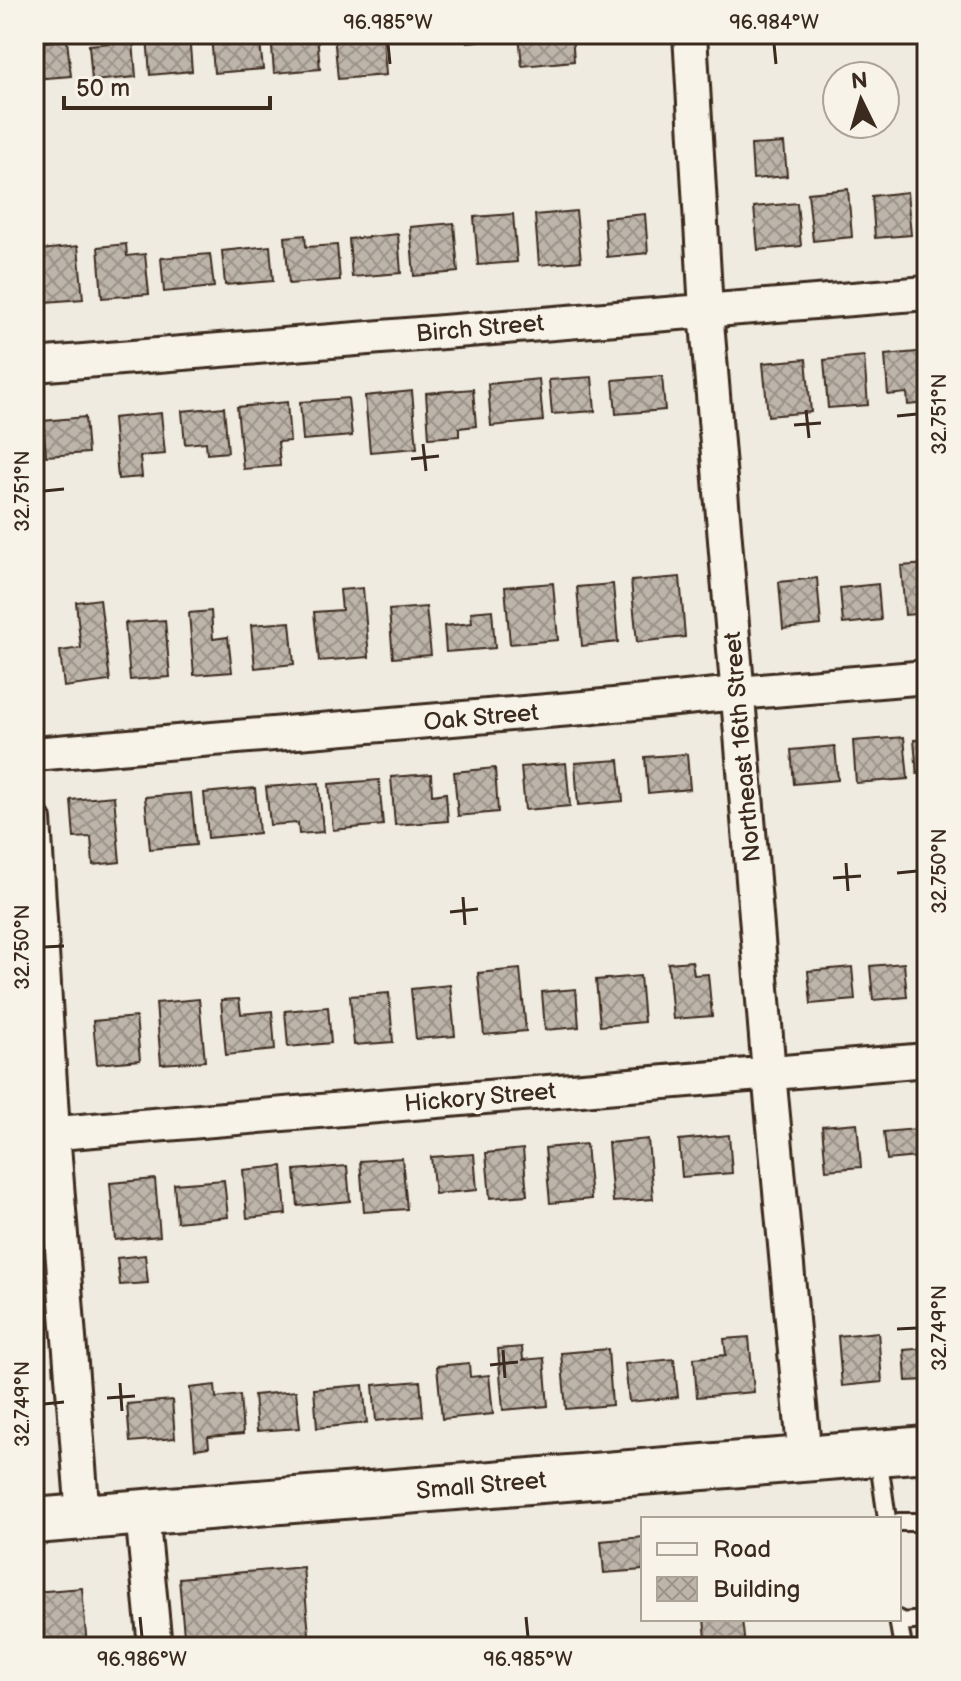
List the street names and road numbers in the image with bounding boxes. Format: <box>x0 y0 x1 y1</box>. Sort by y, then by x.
street label: Birch Street <box>415 308 546 349</box>
street label: Northeast 16th Street <box>718 630 767 863</box>
street label: Oak Street <box>422 698 540 737</box>
street label: Hickory Street <box>403 1076 558 1119</box>
street label: Small Street <box>415 1465 548 1506</box>

